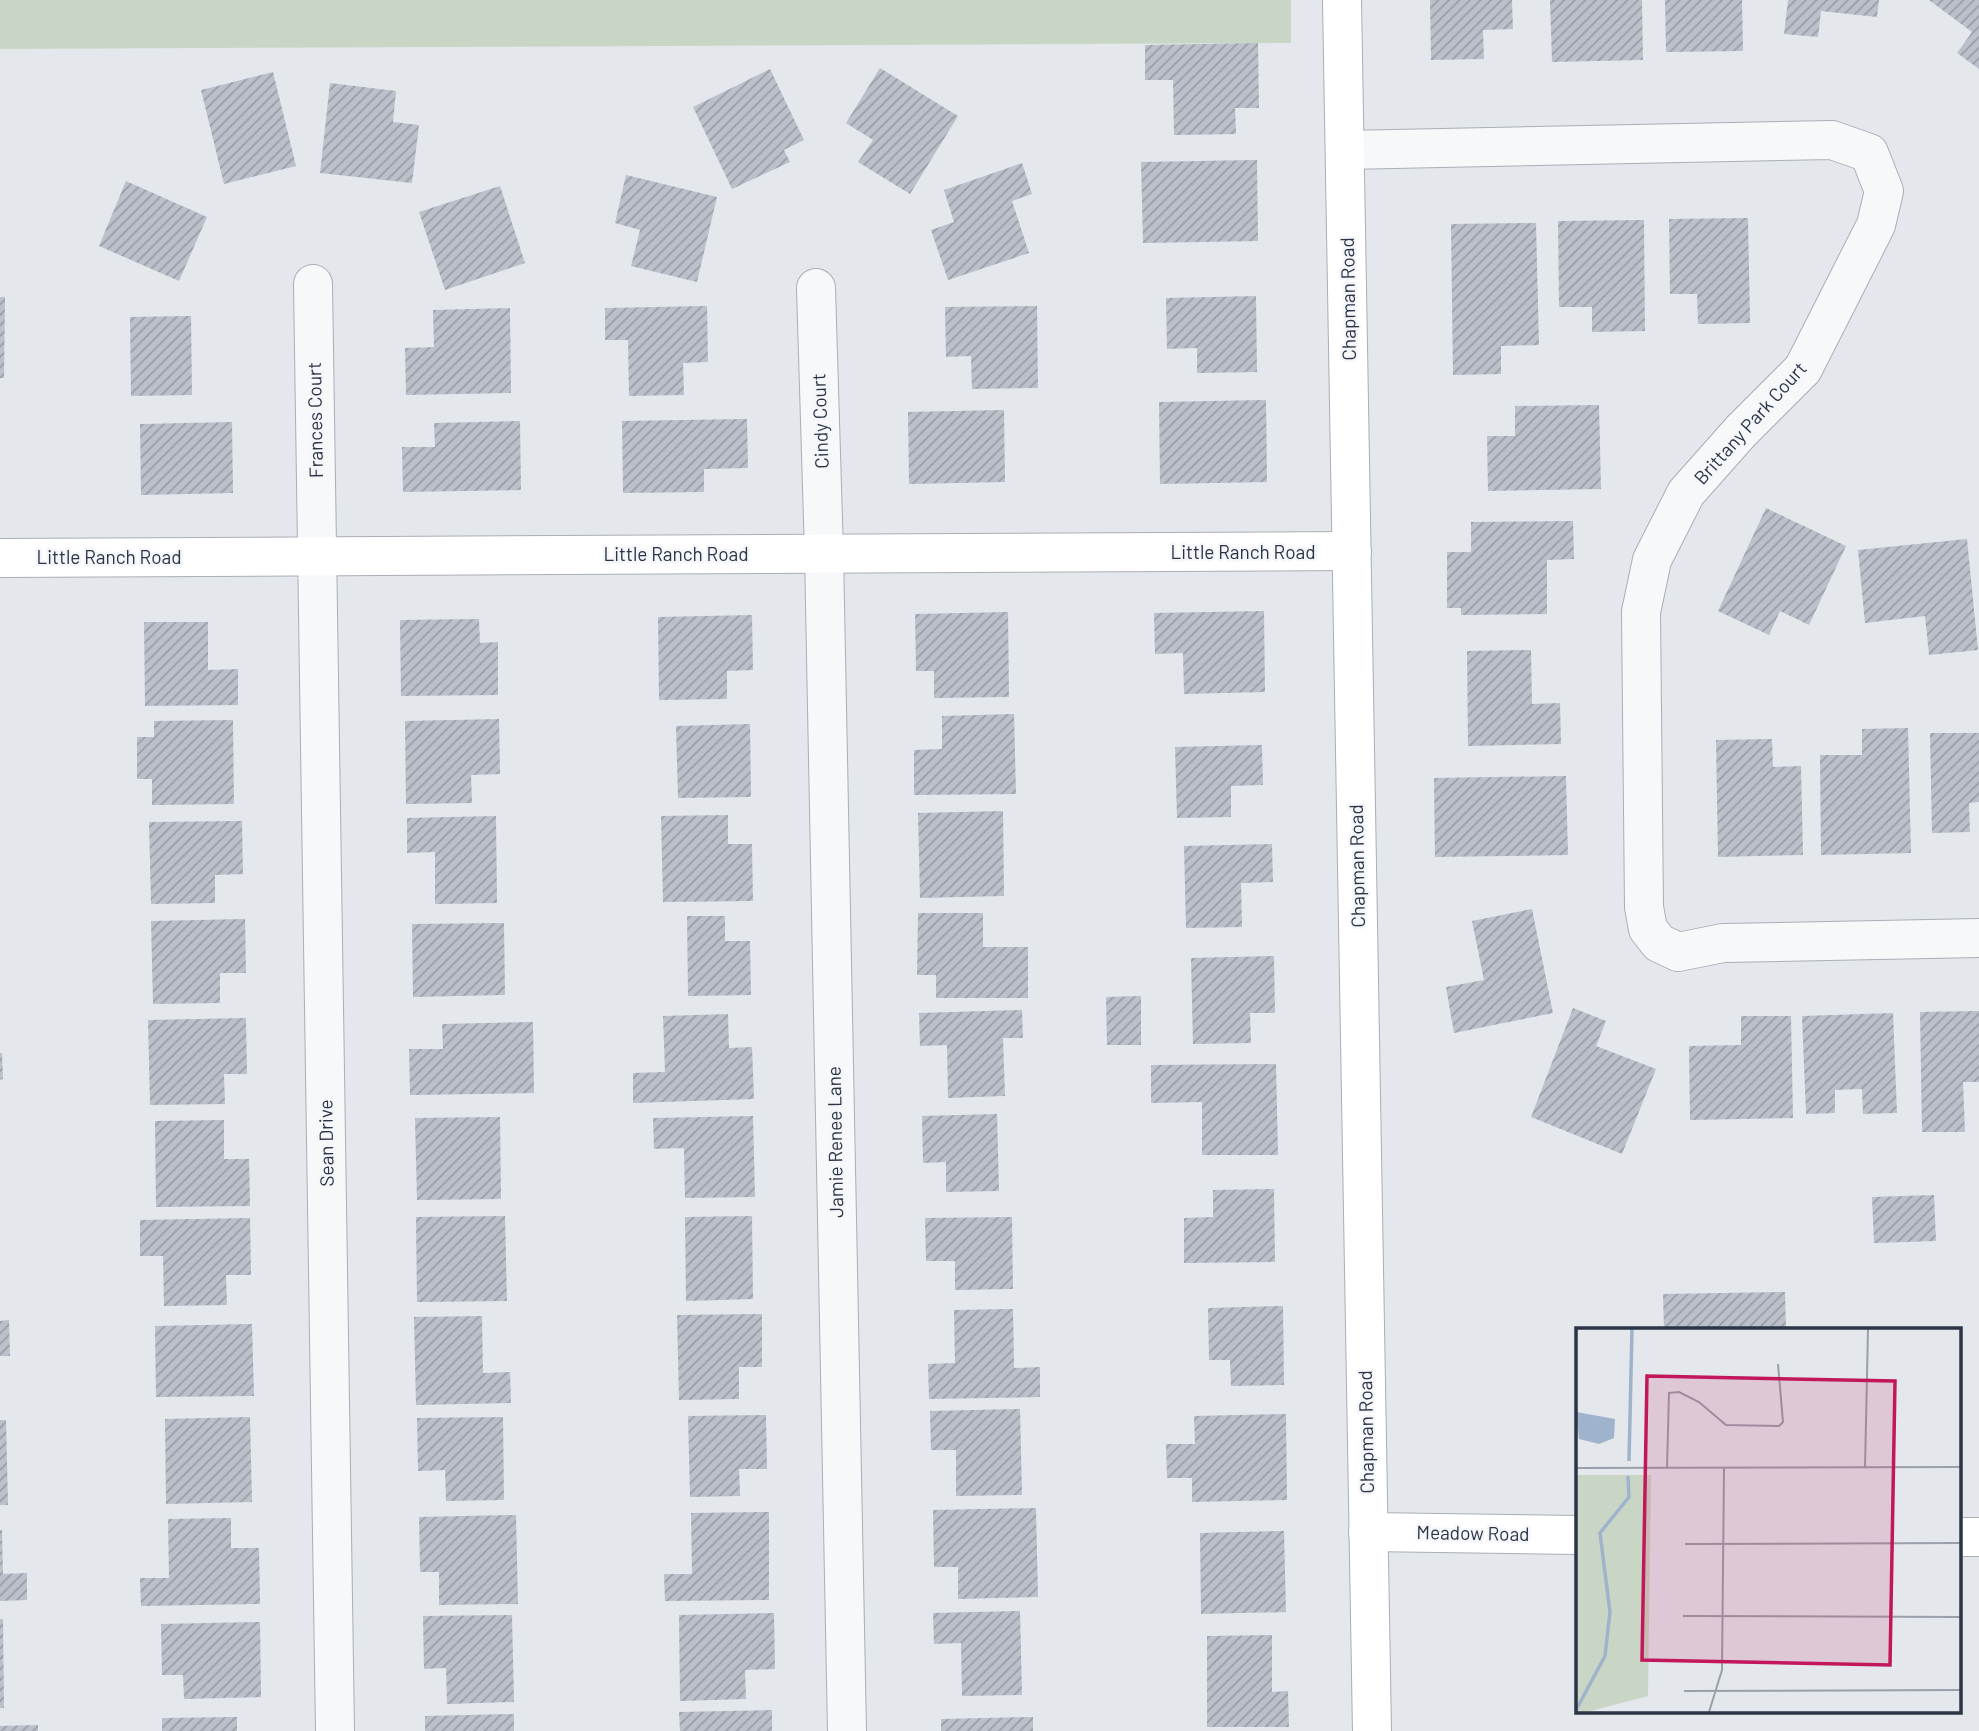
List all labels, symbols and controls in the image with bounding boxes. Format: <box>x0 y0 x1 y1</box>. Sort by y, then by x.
street label: Chapman Road <box>1335 237 1360 361</box>
street label: Brittany Park Court <box>1689 357 1811 489</box>
street label: Frances Court <box>302 362 327 478</box>
street label: Cindy Court <box>806 373 833 469</box>
street label: Little Ranch Road <box>1170 540 1316 563</box>
street label: Little Ranch Road <box>603 542 749 565</box>
street label: Little Ranch Road <box>36 545 182 568</box>
street label: Chapman Road <box>1344 804 1369 928</box>
street label: Jamie Renee Lane <box>822 1066 847 1218</box>
street label: Sean Drive <box>313 1099 338 1187</box>
inset map <box>1576 1328 1962 1714</box>
street label: Chapman Road <box>1353 1370 1378 1494</box>
street label: Meadow Road <box>1416 1520 1530 1545</box>

